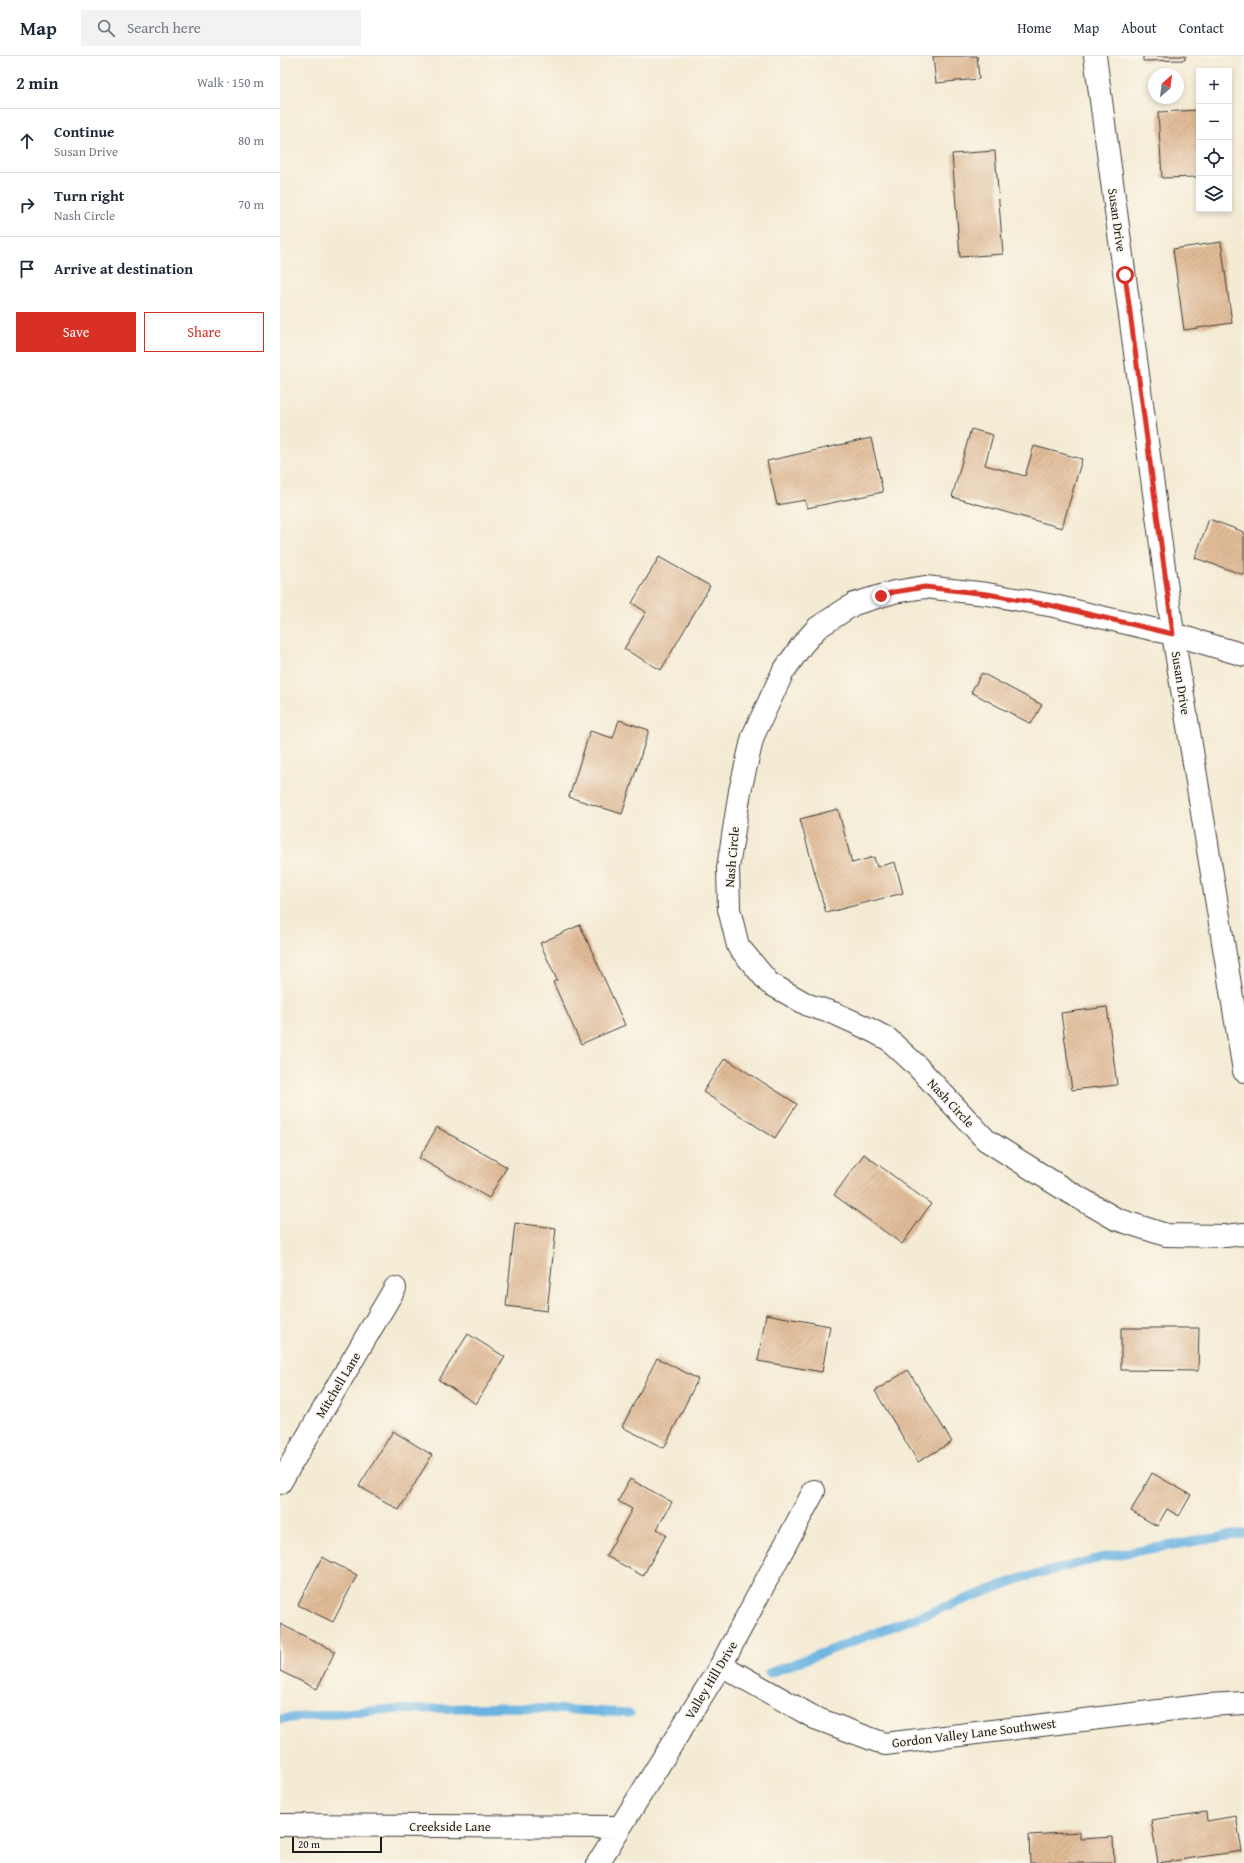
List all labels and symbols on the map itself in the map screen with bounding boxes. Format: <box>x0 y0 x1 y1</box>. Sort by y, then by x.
north arrow <box>1148 68 1184 104</box>
street label: Susan Drive <box>1103 187 1131 253</box>
route start <box>1116 266 1134 284</box>
route end <box>872 587 890 605</box>
street label: Susan Drive <box>1167 650 1195 716</box>
street label: Nash Circle <box>720 826 744 888</box>
street label: Nash Circle <box>923 1074 979 1132</box>
street label: Mitchell Lane <box>311 1348 365 1422</box>
street label: Valley Hill Drive <box>680 1637 742 1723</box>
street label: Gordon Valley Lane Southwest <box>891 1713 1058 1753</box>
street label: Creekside Lane <box>409 1817 491 1836</box>
scale bar <box>292 1835 382 1854</box>

